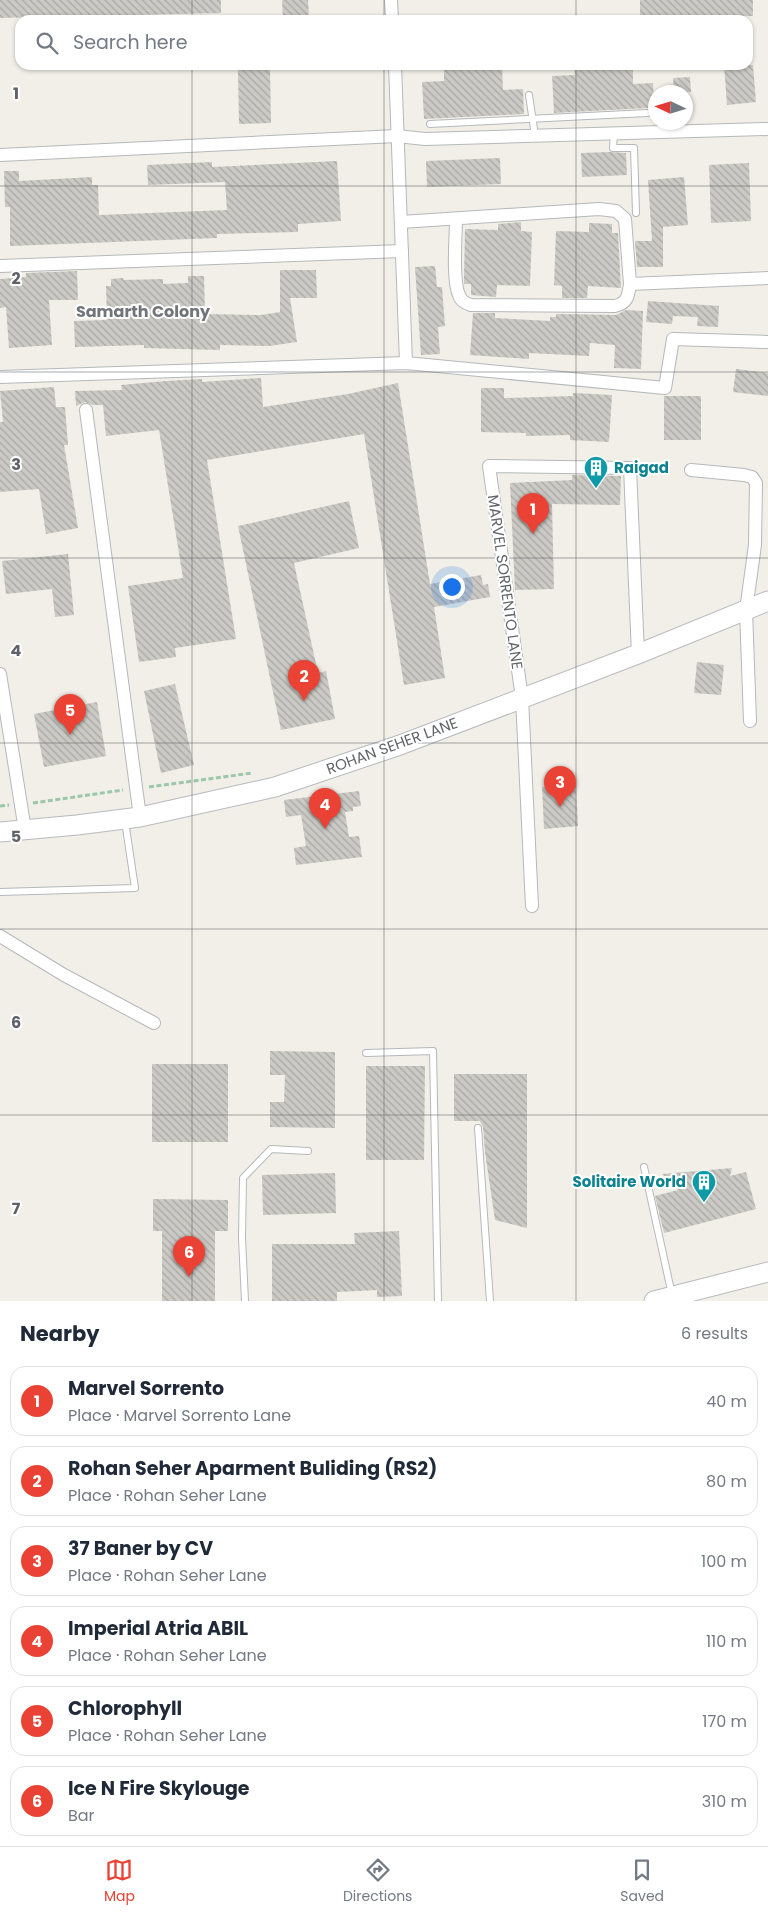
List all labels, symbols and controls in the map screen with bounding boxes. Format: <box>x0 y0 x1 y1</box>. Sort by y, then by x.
search box <box>15 15 753 70</box>
icon: search <box>33 29 61 57</box>
text: Search here <box>73 29 187 56</box>
text: 1 <box>13 82 19 105</box>
north arrow <box>648 85 693 130</box>
text: 2 <box>11 267 21 290</box>
district label: Samarth Colony <box>76 300 211 323</box>
text: 3 <box>11 453 21 476</box>
building icon: Raigad <box>583 455 609 489</box>
place label: Raigad <box>614 457 669 478</box>
street label: MARVEL SORRENTO LANE <box>483 493 528 671</box>
pin: 1 <box>517 493 549 534</box>
your location <box>439 574 465 600</box>
text: 4 <box>11 639 22 662</box>
pin: 2 <box>288 660 320 701</box>
pin: 5 <box>54 694 86 735</box>
street label: ROHAN SEHER LANE <box>323 712 460 779</box>
pin: 3 <box>544 766 576 807</box>
pin: 4 <box>309 788 341 829</box>
text: 5 <box>11 825 21 848</box>
text: 6 <box>11 1011 21 1034</box>
building icon: Solitaire World <box>691 1169 717 1203</box>
place label: Solitaire World <box>572 1171 686 1192</box>
text: 7 <box>12 1197 21 1220</box>
pin: 6 <box>173 1236 205 1277</box>
text: Nearby <box>20 1319 100 1348</box>
text: 6 results <box>681 1322 748 1345</box>
text: Marvel Sorrento <box>68 1375 224 1402</box>
text: 1 <box>34 1390 40 1413</box>
text: 40 m <box>706 1390 747 1413</box>
text: Place · Marvel Sorrento Lane <box>68 1404 291 1427</box>
text: Rohan Seher Aparment Buliding (RS2) <box>68 1455 437 1482</box>
text: 2 <box>32 1470 42 1493</box>
text: 80 m <box>706 1470 747 1493</box>
text: Place · Rohan Seher Lane <box>68 1484 267 1507</box>
text: 37 Baner by CV <box>68 1535 213 1562</box>
text: 3 <box>32 1550 42 1573</box>
text: 100 m <box>701 1550 747 1573</box>
text: Place · Rohan Seher Lane <box>68 1564 267 1587</box>
text: Imperial Atria ABIL <box>68 1615 248 1642</box>
text: 4 <box>32 1630 42 1653</box>
text: 110 m <box>706 1630 747 1653</box>
text: Place · Rohan Seher Lane <box>68 1644 267 1667</box>
text: Chlorophyll <box>68 1695 182 1722</box>
text: 5 <box>32 1710 42 1733</box>
text: 170 m <box>702 1710 747 1733</box>
text: Place · Rohan Seher Lane <box>68 1724 267 1747</box>
text: Ice N Fire Skylouge <box>68 1775 250 1802</box>
text: 6 <box>32 1790 42 1813</box>
text: 310 m <box>702 1790 747 1813</box>
text: Bar <box>68 1804 95 1827</box>
tab: Map <box>104 1856 135 1907</box>
tab: Directions <box>343 1856 412 1907</box>
tab: Saved <box>620 1856 664 1907</box>

